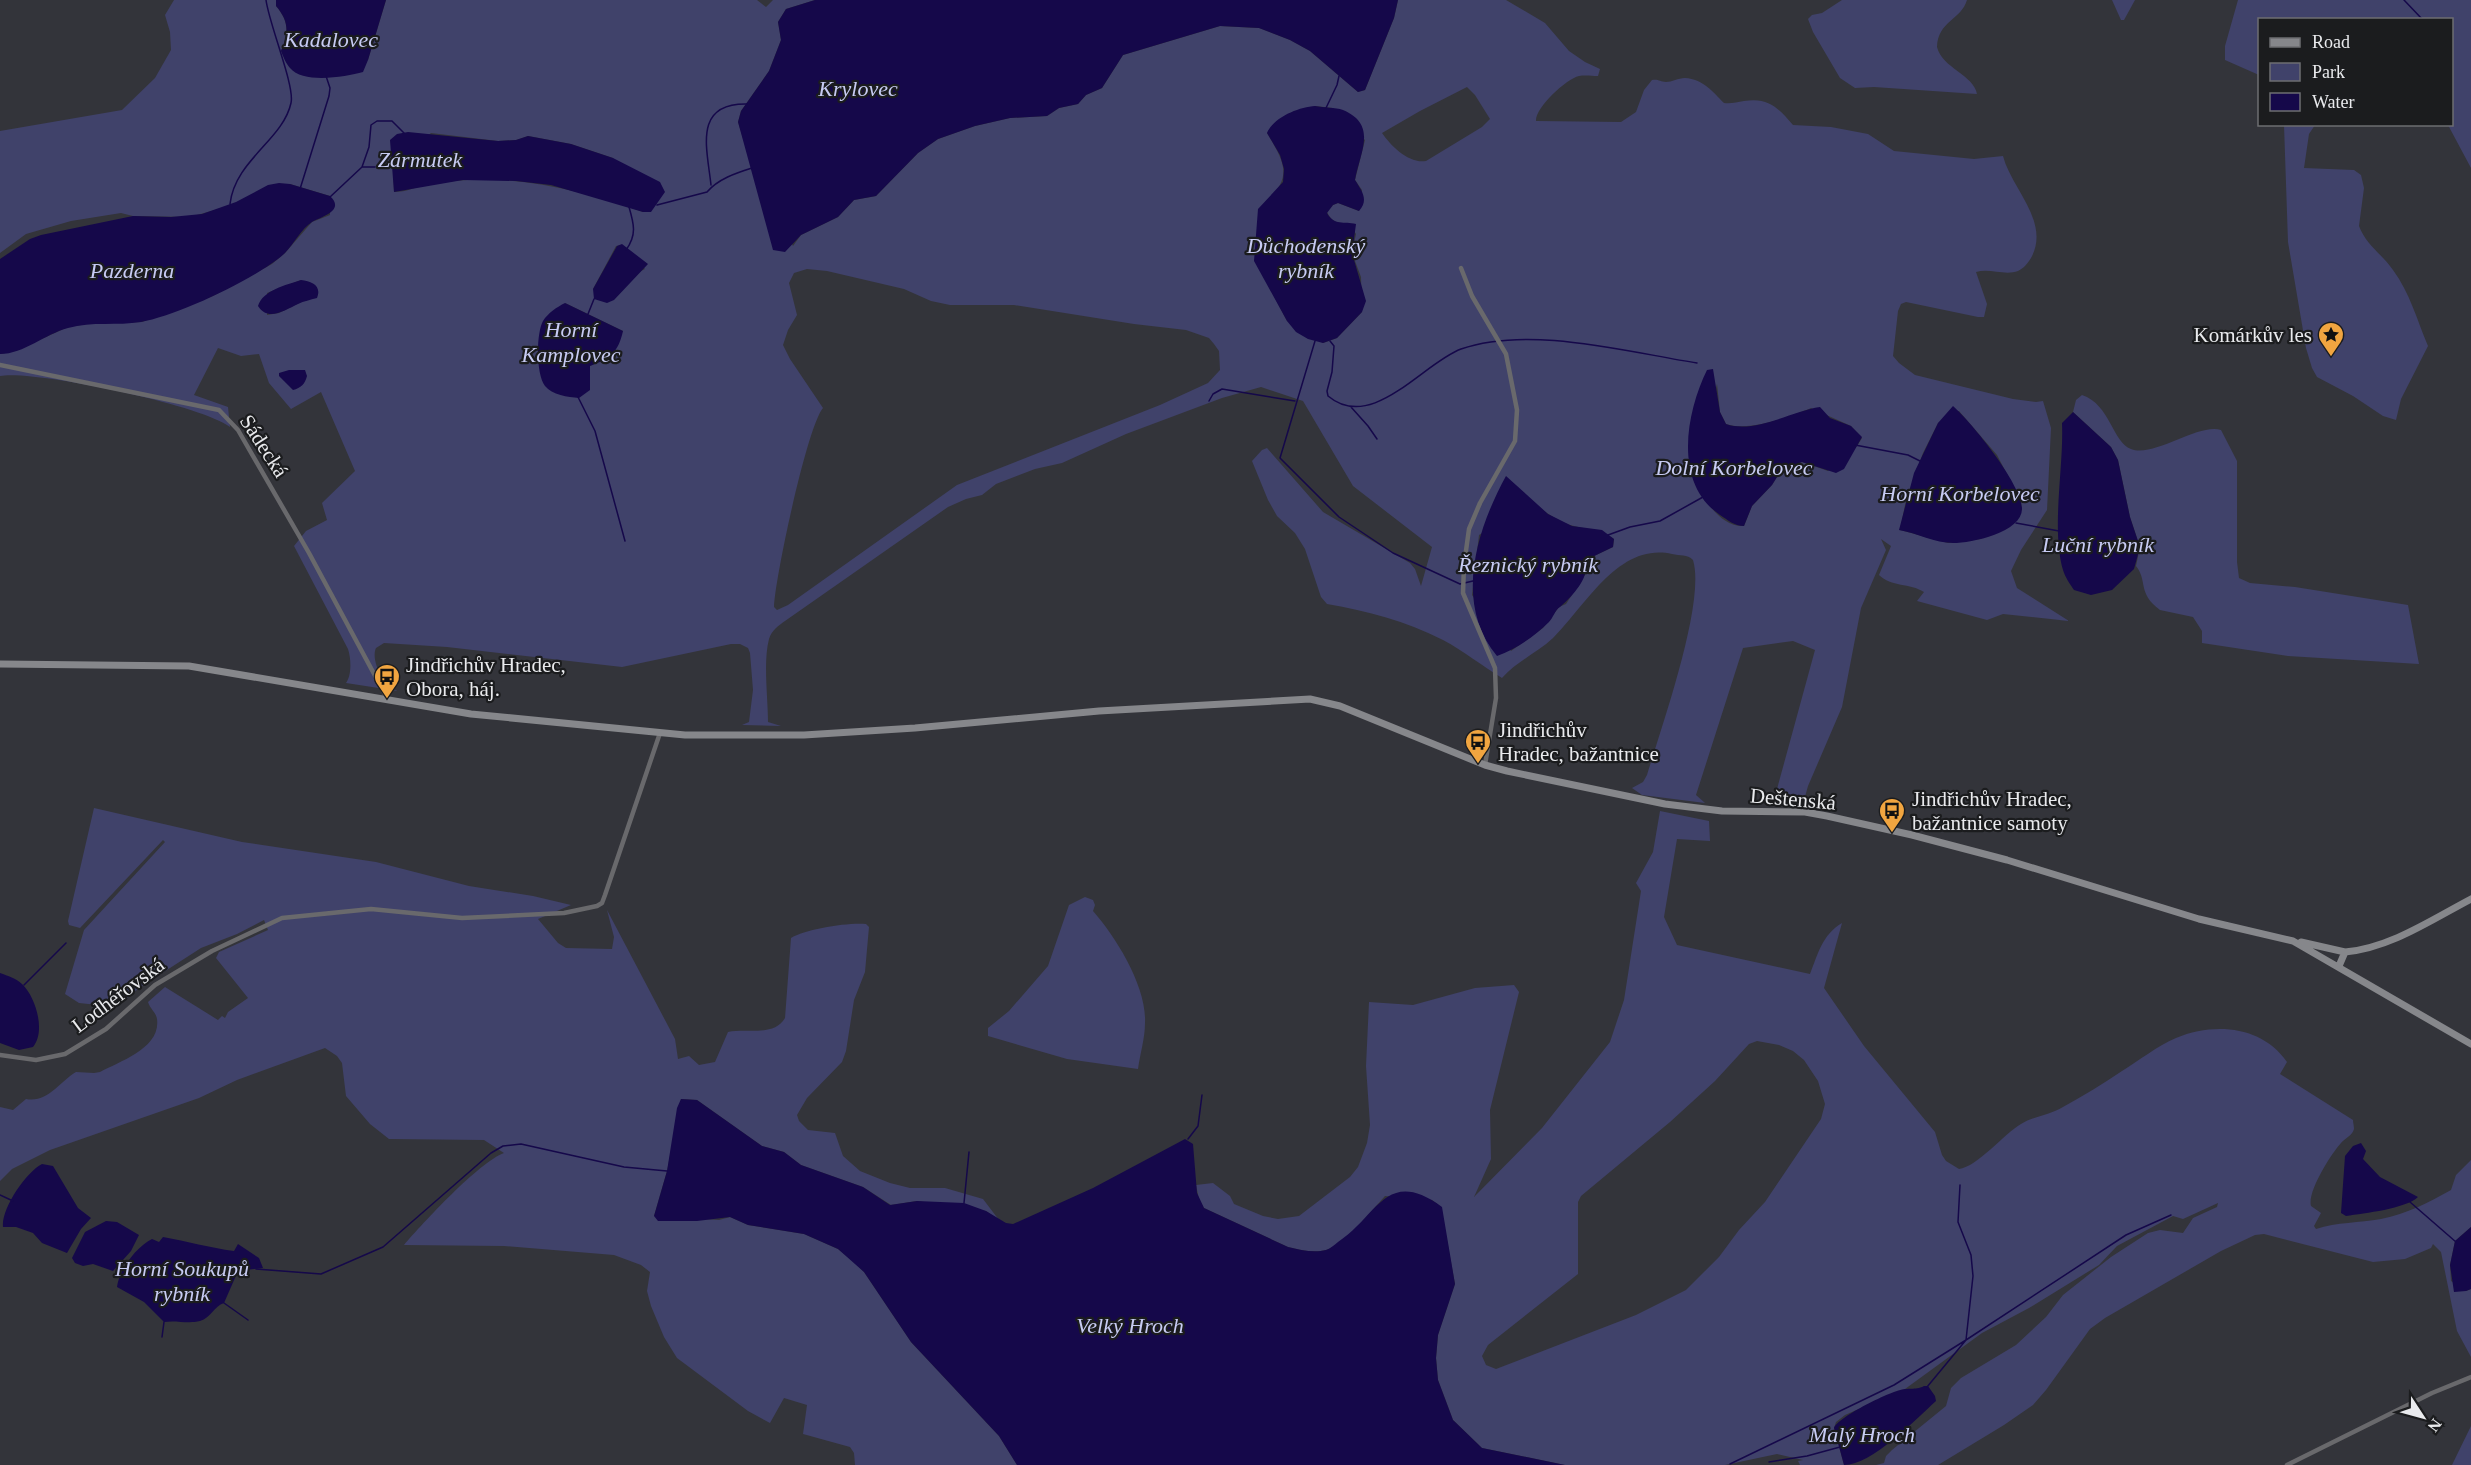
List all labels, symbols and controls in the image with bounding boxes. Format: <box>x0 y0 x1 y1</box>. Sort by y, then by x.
legend <box>2258 18 2453 126</box>
water label: Kadalovec <box>283 27 378 52</box>
text: Road <box>2312 32 2350 52</box>
text: Park <box>2312 62 2345 82</box>
water label: Krylovec <box>817 76 898 101</box>
text: Water <box>2312 92 2355 112</box>
water label: Zármutek <box>378 147 463 172</box>
water label: Důchodenský rybník <box>1246 233 1365 283</box>
water label: Pazderna <box>89 258 174 283</box>
water label: Horní Kamplovec <box>521 317 621 367</box>
place icon: Komárkův les <box>2316 320 2346 358</box>
place label: Komárkův les <box>2194 323 2312 347</box>
street label: Sádecká <box>235 410 293 482</box>
water label: Dolní Korbelovec <box>1654 455 1813 480</box>
water label: Horní Korbelovec <box>1879 481 2040 506</box>
water label: Luční rybník <box>2041 532 2155 557</box>
water label: Řeznický rybník <box>1457 552 1599 577</box>
place label: Jindřichův Hradec, Obora, háj. <box>406 653 566 701</box>
bus stop icon: Jindřichův Hradec, Obora, háj. <box>372 662 402 700</box>
place label: Jindřichův Hradec, bažantnice <box>1498 718 1659 766</box>
bus stop icon: Jindřichův Hradec, bažantnice <box>1463 727 1493 765</box>
street label: Deštenská <box>1749 783 1838 815</box>
place label: Jindřichův Hradec, bažantnice samoty <box>1912 787 2072 835</box>
bus stop icon: Jindřichův Hradec, bažantnice samoty <box>1877 796 1907 834</box>
street label: Lodhéřovská <box>67 952 170 1038</box>
water label: Horní Soukupů rybník <box>114 1256 249 1306</box>
water label: Velký Hroch <box>1076 1313 1184 1338</box>
north arrow <box>2393 1387 2453 1447</box>
text: N <box>2424 1416 2445 1436</box>
water label: Malý Hroch <box>1808 1422 1915 1447</box>

